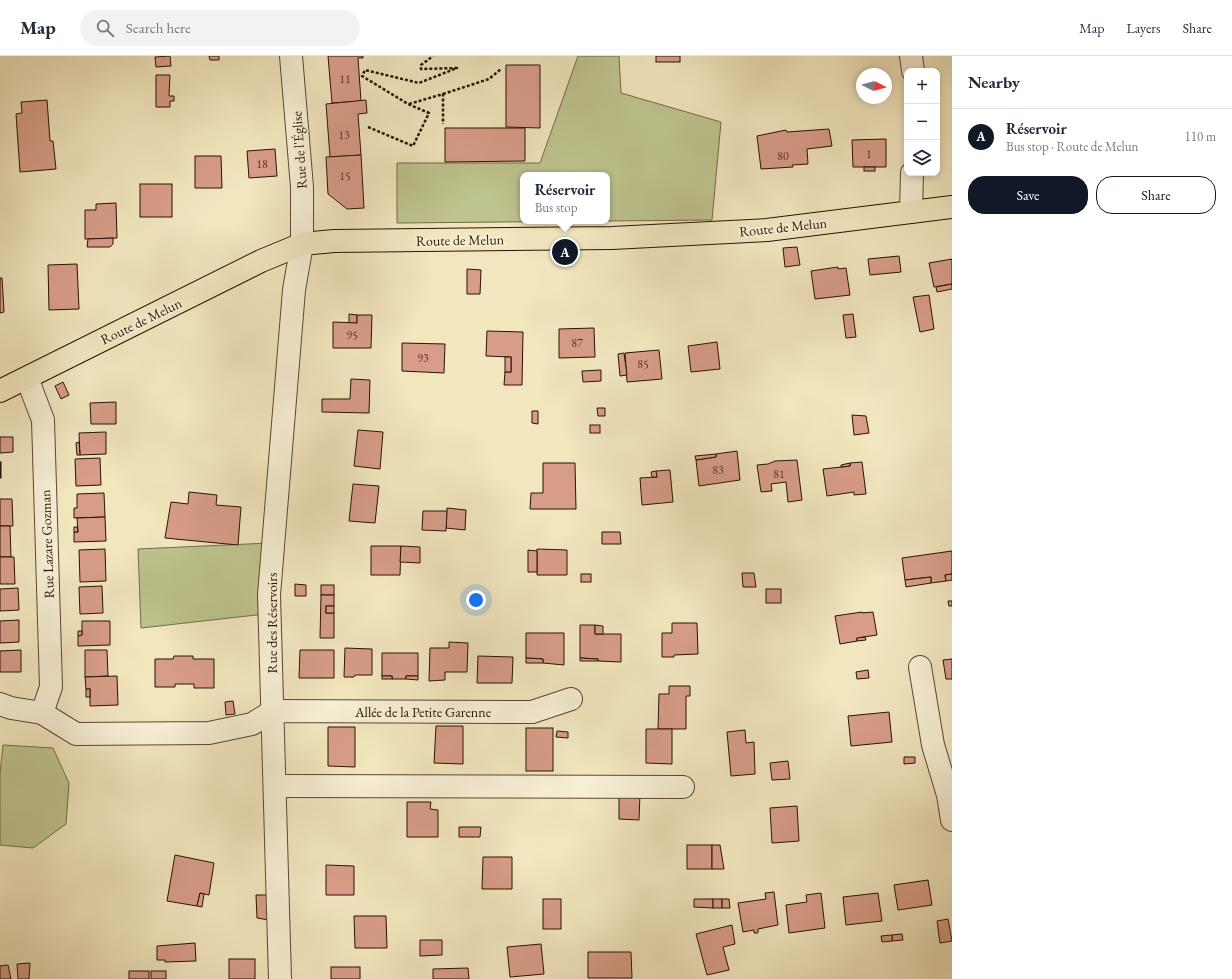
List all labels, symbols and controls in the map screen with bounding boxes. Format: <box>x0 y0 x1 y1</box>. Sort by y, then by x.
search box <box>80 10 360 46</box>
text: Map <box>20 15 56 40</box>
icon: search <box>94 17 116 39</box>
text: Search here <box>126 18 191 37</box>
text: Map <box>1079 19 1104 37</box>
text: Layers <box>1126 19 1161 37</box>
text: Share <box>1183 19 1212 37</box>
north arrow <box>856 68 892 104</box>
map controls <box>904 68 940 176</box>
button: + <box>904 68 940 104</box>
house number: 11 <box>339 71 351 87</box>
text: Nearby <box>968 71 1020 93</box>
button: − <box>904 104 940 140</box>
street label: Rue de l'Église <box>287 110 311 189</box>
text: Réservoir <box>1006 119 1067 138</box>
house number: 13 <box>338 127 350 143</box>
text: A <box>976 128 986 145</box>
text: 110 m <box>1185 128 1216 145</box>
text: Bus stop · Route de Melun <box>1006 138 1138 155</box>
button: layers <box>904 140 940 176</box>
house number: 1 <box>866 146 872 162</box>
house number: 80 <box>777 148 789 164</box>
house number: 18 <box>256 156 268 172</box>
house number: 15 <box>339 168 351 184</box>
popup <box>520 172 610 224</box>
button: Save <box>968 176 1088 214</box>
button: Share <box>1096 176 1216 214</box>
text: Réservoir <box>535 180 595 199</box>
text: Bus stop <box>535 199 577 216</box>
street label: Route de Melun <box>738 213 828 241</box>
street label: Route de Melun <box>416 230 505 250</box>
pin: A <box>552 237 578 267</box>
street label: Route de Melun <box>97 293 185 348</box>
house number: 95 <box>346 327 358 343</box>
house number: 87 <box>571 335 583 351</box>
house number: 93 <box>417 350 429 366</box>
house number: 85 <box>637 356 649 372</box>
house number: 83 <box>712 462 724 478</box>
house number: 81 <box>773 466 785 482</box>
street label: Rue Lazare Gozman <box>36 489 58 599</box>
street label: Rue des Réservoirs <box>263 572 281 673</box>
your location <box>466 590 486 610</box>
street label: Allée de la Petite Garenne <box>354 703 492 721</box>

